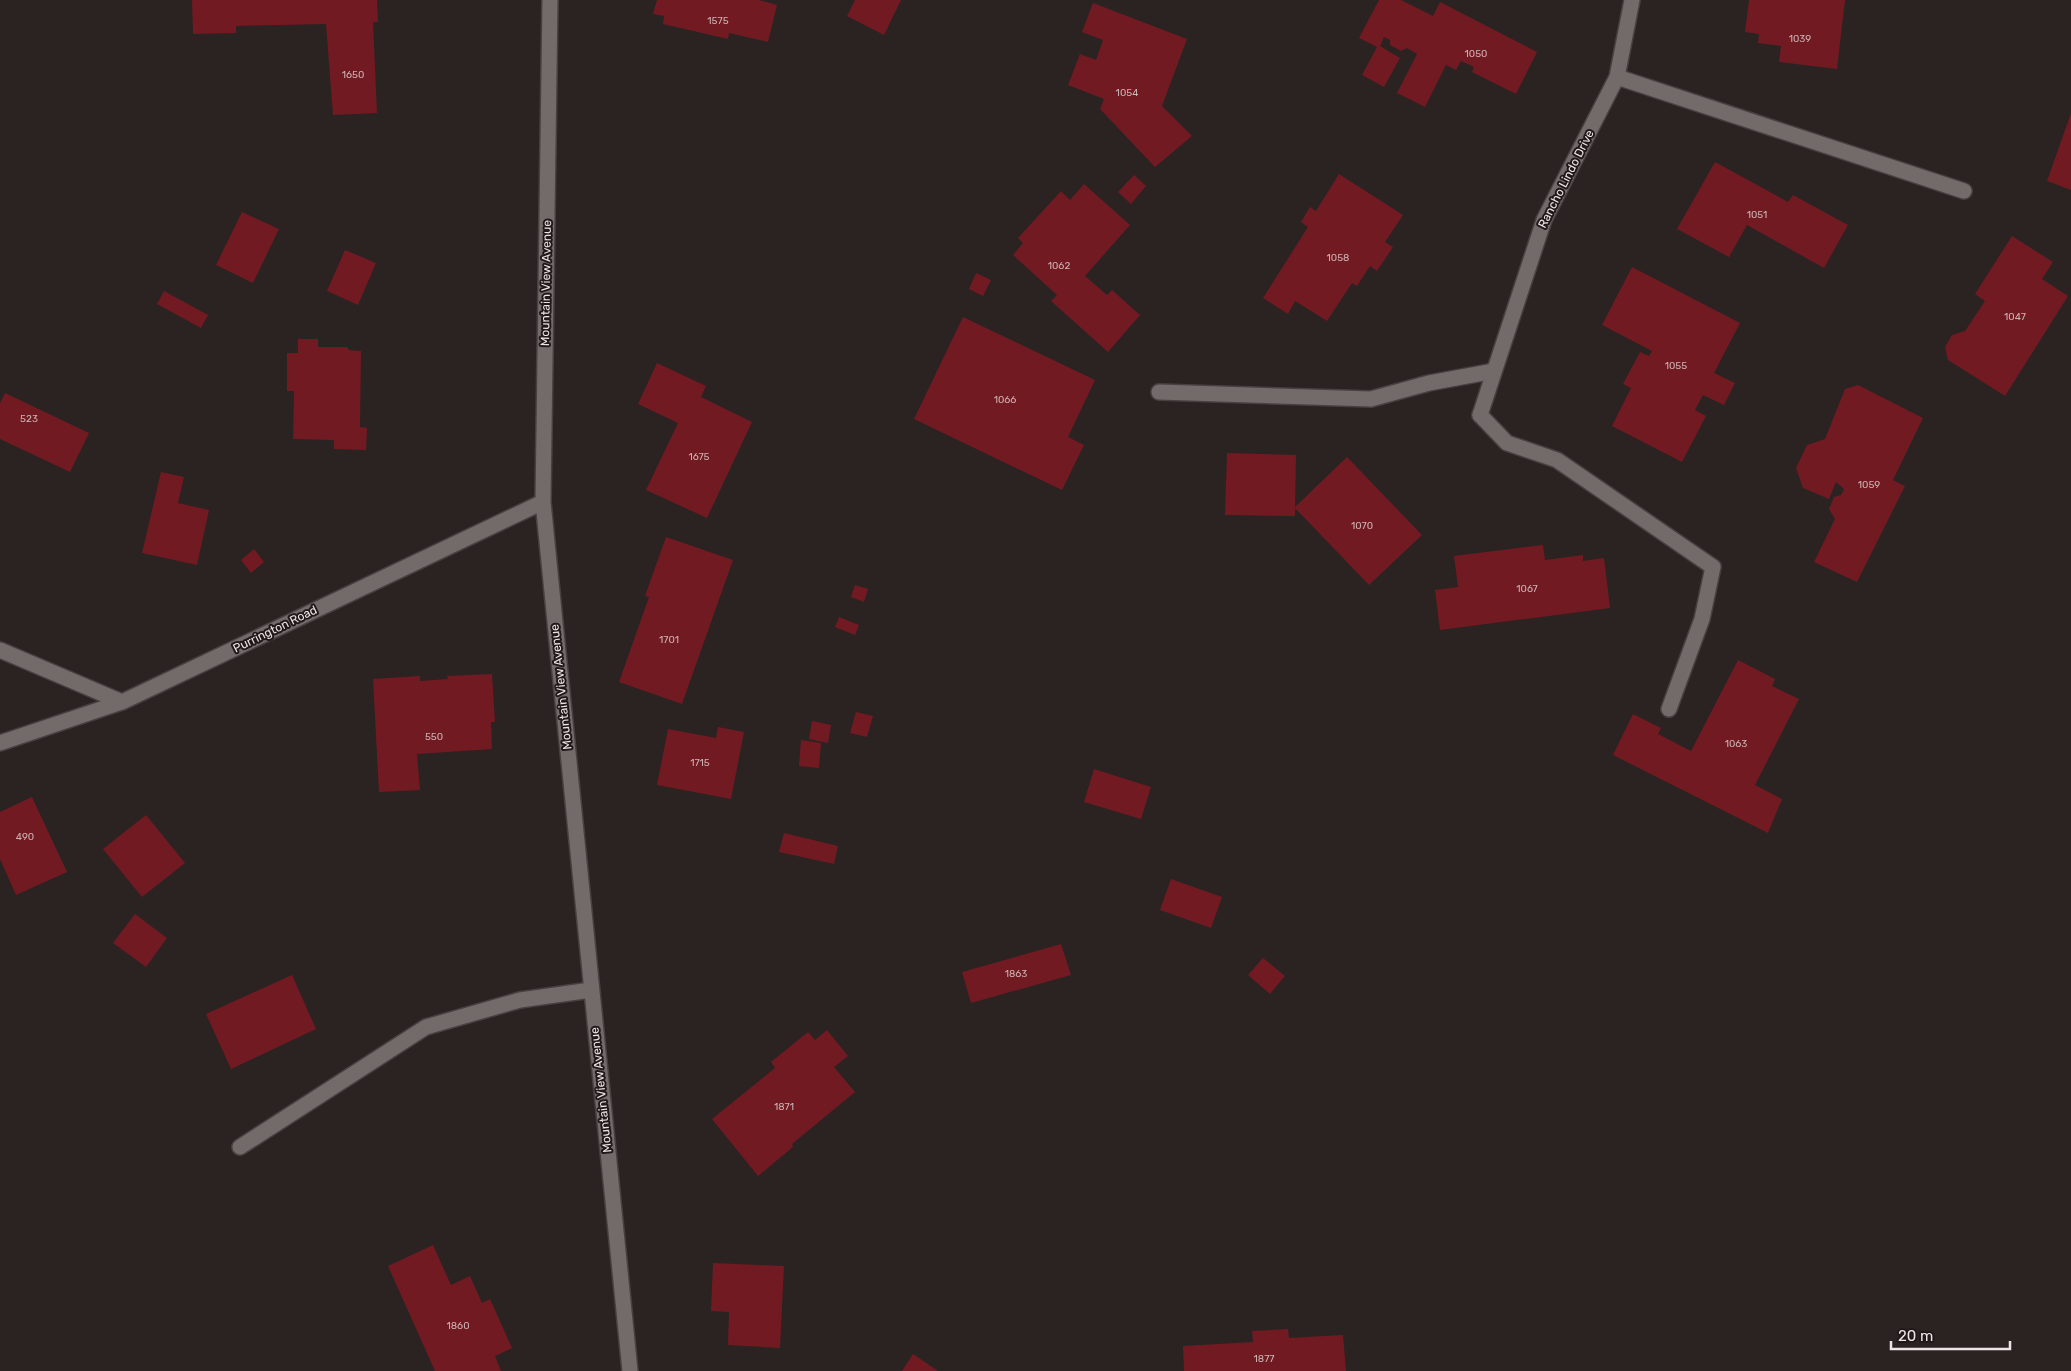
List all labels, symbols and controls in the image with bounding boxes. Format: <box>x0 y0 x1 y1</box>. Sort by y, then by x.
house number: 1575 <box>707 15 729 27</box>
house number: 1039 <box>1789 33 1811 45</box>
house number: 1050 <box>1465 48 1487 60</box>
house number: 1650 <box>342 69 364 81</box>
house number: 1054 <box>1116 87 1138 99</box>
street label: Rancho Lindo Drive <box>1535 127 1597 230</box>
house number: 1051 <box>1747 209 1767 221</box>
street label: Mountain View Avenue <box>538 220 554 346</box>
house number: 1058 <box>1327 252 1349 264</box>
house number: 1062 <box>1048 260 1070 272</box>
house number: 1047 <box>2004 311 2026 323</box>
house number: 1055 <box>1665 360 1687 372</box>
house number: 1066 <box>994 394 1016 406</box>
house number: 523 <box>20 413 38 425</box>
house number: 1675 <box>688 451 710 463</box>
house number: 1059 <box>1858 479 1880 491</box>
house number: 1070 <box>1351 520 1373 532</box>
house number: 1067 <box>1516 583 1538 595</box>
street label: Purrington Road <box>231 603 319 655</box>
street label: Mountain View Avenue <box>547 623 575 750</box>
house number: 1701 <box>659 634 679 646</box>
house number: 550 <box>425 731 443 743</box>
house number: 1063 <box>1725 738 1747 750</box>
house number: 1715 <box>690 757 710 769</box>
house number: 490 <box>16 831 34 843</box>
house number: 1863 <box>1005 968 1027 980</box>
street label: Mountain View Avenue <box>587 1026 615 1153</box>
house number: 1871 <box>774 1101 794 1113</box>
scale bar <box>1891 1318 2010 1350</box>
house number: 1860 <box>446 1320 470 1332</box>
text: 20 m <box>1898 1327 1933 1345</box>
house number: 1877 <box>1254 1353 1274 1365</box>

